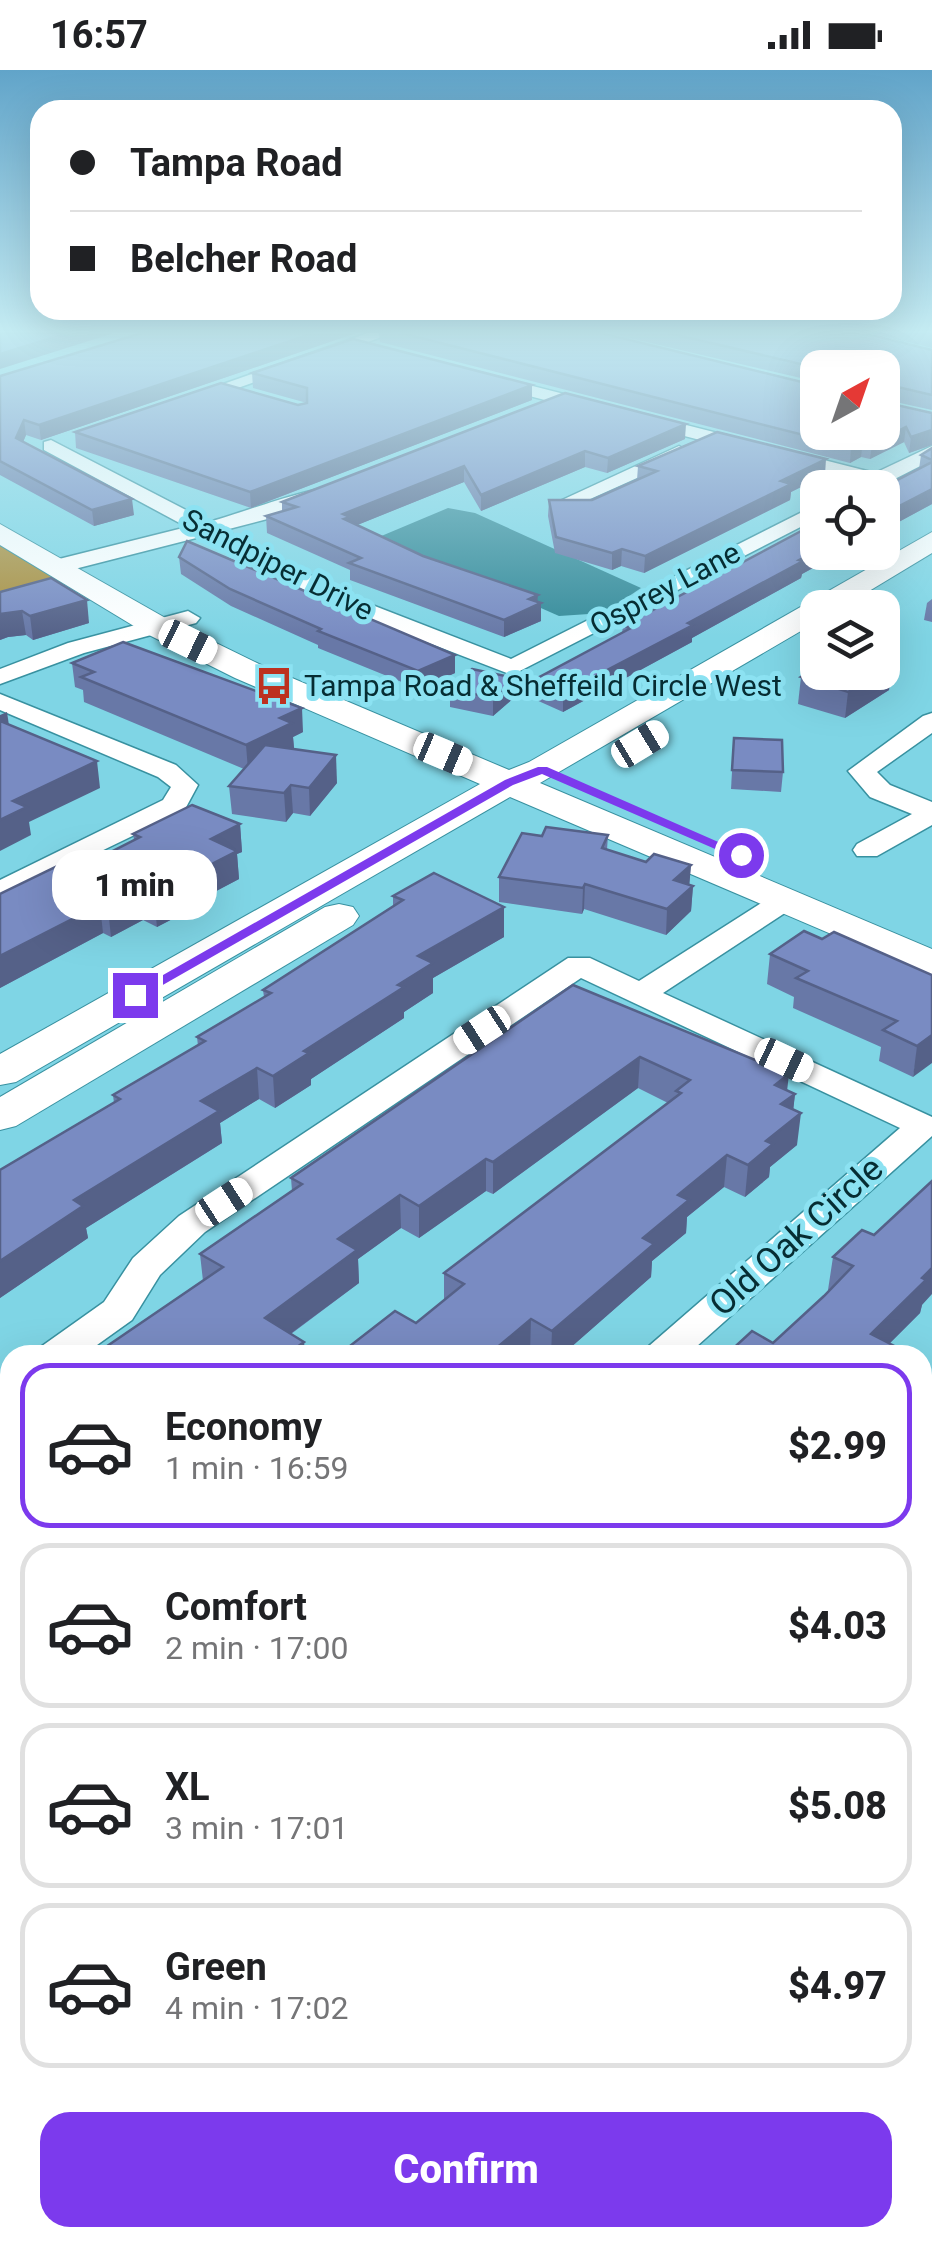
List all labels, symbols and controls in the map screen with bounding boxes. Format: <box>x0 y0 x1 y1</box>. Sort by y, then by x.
text: 16:57 <box>50 13 148 57</box>
text: Tampa Road <box>130 141 343 185</box>
text: Belcher Road <box>130 237 357 281</box>
north arrow <box>800 350 900 450</box>
map controls <box>800 350 900 690</box>
button: locate <box>800 470 900 570</box>
street label: Sandpiper Drive <box>177 501 380 628</box>
street label: Osprey Lane <box>584 534 746 643</box>
button: layers <box>800 590 900 690</box>
car <box>154 615 222 669</box>
bus stop icon: Tampa Road & Sheffeild Circle West <box>253 665 295 707</box>
place label: Tampa Road & Sheffeild Circle West <box>304 668 782 703</box>
car <box>607 716 673 772</box>
car <box>410 728 476 780</box>
route start <box>719 833 764 878</box>
callout: 1 min <box>52 850 218 920</box>
text: 1 min <box>94 866 175 904</box>
route end <box>113 973 158 1018</box>
car <box>449 1001 515 1059</box>
car <box>750 1034 818 1086</box>
street label: Old Oak Circle <box>701 1148 891 1325</box>
car <box>191 1173 257 1231</box>
icon: car <box>45 1401 135 1491</box>
text: Economy <box>165 1405 322 1449</box>
text: $2.99 <box>788 1424 887 1468</box>
text: 1 min · 16:59 <box>165 1449 348 1487</box>
icon: car <box>45 1581 135 1671</box>
text: Comfort <box>165 1585 307 1629</box>
text: $4.03 <box>788 1604 887 1648</box>
text: 2 min · 17:00 <box>165 1629 348 1667</box>
icon: car <box>45 1761 135 1851</box>
text: XL <box>165 1765 210 1809</box>
text: $5.08 <box>788 1784 887 1828</box>
text: 3 min · 17:01 <box>165 1809 348 1847</box>
icon: car <box>45 1941 135 2031</box>
text: Green <box>165 1945 267 1989</box>
text: $4.97 <box>788 1964 887 2008</box>
text: 4 min · 17:02 <box>165 1989 348 2027</box>
button: Confirm <box>40 2112 892 2227</box>

